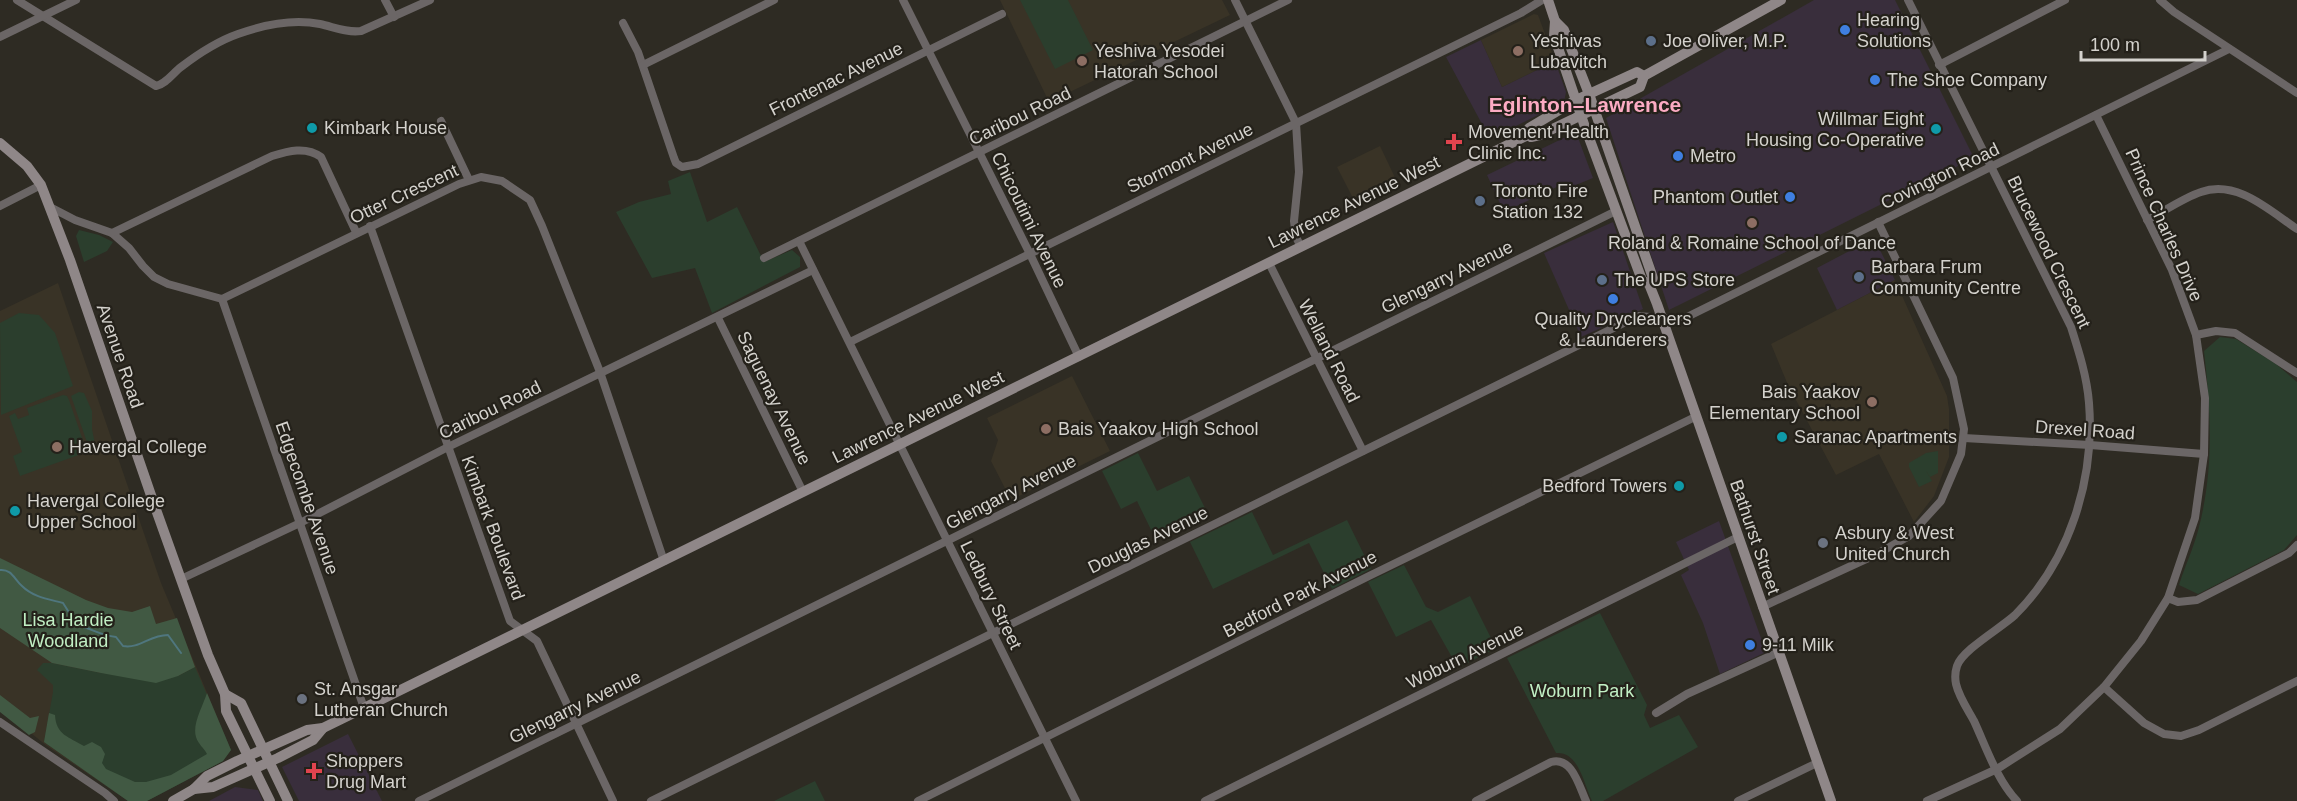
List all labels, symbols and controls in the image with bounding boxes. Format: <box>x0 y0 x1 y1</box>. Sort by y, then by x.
place label: Hearing Solutions <box>1857 10 1931 51</box>
marker: Hearing Solutions <box>1838 23 1852 37</box>
scale bar <box>2081 24 2206 62</box>
place label: Yeshivas Lubavitch <box>1530 31 1607 72</box>
place label: Joe Oliver, M.P. <box>1663 31 1788 51</box>
marker: Joe Oliver, M.P. <box>1644 34 1658 48</box>
text: 100 m <box>2090 35 2140 55</box>
street label: Frontenac Avenue <box>766 38 906 120</box>
place label: Yeshiva Yesodei Hatorah School <box>1094 41 1224 82</box>
marker: Yeshivas Lubavitch <box>1511 44 1525 58</box>
marker: Yeshiva Yesodei Hatorah School <box>1075 54 1089 68</box>
place label: The Shoe Company <box>1887 70 2047 90</box>
marker: The Shoe Company <box>1868 73 1882 87</box>
street label: Caribou Road <box>966 83 1074 149</box>
district label: Eglinton–Lawrence <box>1489 93 1681 116</box>
place label: Willmar Eight Housing Co-Operative <box>1746 109 1924 150</box>
place label: Kimbark House <box>324 118 447 138</box>
street label: Stormont Avenue <box>1124 119 1256 197</box>
marker: Kimbark House <box>305 121 319 135</box>
place label: Movement Health Clinic Inc. <box>1468 122 1609 163</box>
marker: Willmar Eight Housing Co-Operative <box>1929 122 1943 136</box>
marker: Movement Health Clinic Inc. <box>1445 133 1463 151</box>
street label: Covington Road <box>1878 139 2002 213</box>
place label: Metro <box>1690 146 1736 166</box>
street label: Prince Charles Drive <box>2121 146 2207 304</box>
street label: Chicoutimi Avenue <box>987 149 1071 291</box>
marker: Metro <box>1671 149 1685 163</box>
street label: Lawrence Avenue West <box>1265 152 1443 252</box>
street label: Otter Crescent <box>347 160 461 228</box>
street label: Brucewood Crescent <box>2003 173 2095 331</box>
place label: Toronto Fire Station 132 <box>1492 181 1588 222</box>
place label: Phantom Outlet <box>1653 187 1778 207</box>
marker: Phantom Outlet <box>1783 190 1797 204</box>
marker: Toronto Fire Station 132 <box>1473 194 1487 208</box>
marker: Roland & Romaine School of Dance <box>1745 216 1759 230</box>
place label: Roland & Romaine School of Dance <box>1608 233 1896 253</box>
street label: Glengarry Avenue <box>1378 237 1516 317</box>
place label: Barbara Frum Community Centre <box>1871 257 2021 298</box>
place label: The UPS Store <box>1614 270 1735 290</box>
marker: Barbara Frum Community Centre <box>1852 270 1866 284</box>
marker: The UPS Store <box>1595 273 1609 287</box>
marker: Quality Drycleaners & Launderers <box>1606 292 1620 306</box>
street label: Welland Road <box>1294 296 1364 406</box>
street label: Avenue Road <box>93 301 147 411</box>
place label: Quality Drycleaners & Launderers <box>1534 309 1692 350</box>
street label: Saguenay Avenue <box>733 328 815 468</box>
street label: Lawrence Avenue West <box>829 367 1007 467</box>
street label: Caribou Road <box>436 377 544 443</box>
place label: Bais Yaakov Elementary School <box>1709 382 1860 423</box>
marker: Bais Yaakov Elementary School <box>1865 395 1879 409</box>
street label: Drexel Road <box>2034 417 2136 443</box>
street label: Edgecombe Avenue <box>271 419 343 577</box>
place label: Bais Yaakov High School <box>1058 419 1258 439</box>
marker: Bais Yaakov High School <box>1039 422 1053 436</box>
place label: Saranac Apartments <box>1794 427 1957 447</box>
marker: Saranac Apartments <box>1775 430 1789 444</box>
place label: Havergal College <box>69 437 207 457</box>
marker: Havergal College <box>50 440 64 454</box>
street label: Glengarry Avenue <box>942 450 1080 534</box>
street label: Kimbark Boulevard <box>458 453 528 603</box>
place label: Bedford Towers <box>1542 476 1667 496</box>
street label: Bathurst Street <box>1726 477 1784 597</box>
marker: Bedford Towers <box>1672 479 1686 493</box>
place label: Havergal College Upper School <box>27 491 165 532</box>
street label: Douglas Avenue <box>1085 502 1211 578</box>
marker: Havergal College Upper School <box>8 504 22 518</box>
place label: Asbury & West United Church <box>1835 523 1954 564</box>
marker: Asbury & West United Church <box>1816 536 1830 550</box>
street label: Ledbury Street <box>956 538 1026 652</box>
street label: Bedford Park Avenue <box>1220 547 1380 641</box>
park label: Lisa Hardie Woodland <box>22 610 114 651</box>
street label: Woburn Avenue <box>1403 619 1527 693</box>
place label: 9-11 Milk <box>1762 635 1835 655</box>
marker: 9-11 Milk <box>1743 638 1757 652</box>
street label: Glengarry Avenue <box>506 667 644 747</box>
place label: St. Ansgar Lutheran Church <box>314 679 448 720</box>
park label: Woburn Park <box>1530 681 1635 701</box>
marker: St. Ansgar Lutheran Church <box>295 692 309 706</box>
place label: Shoppers Drug Mart <box>326 751 406 792</box>
marker: Shoppers Drug Mart <box>307 764 321 778</box>

